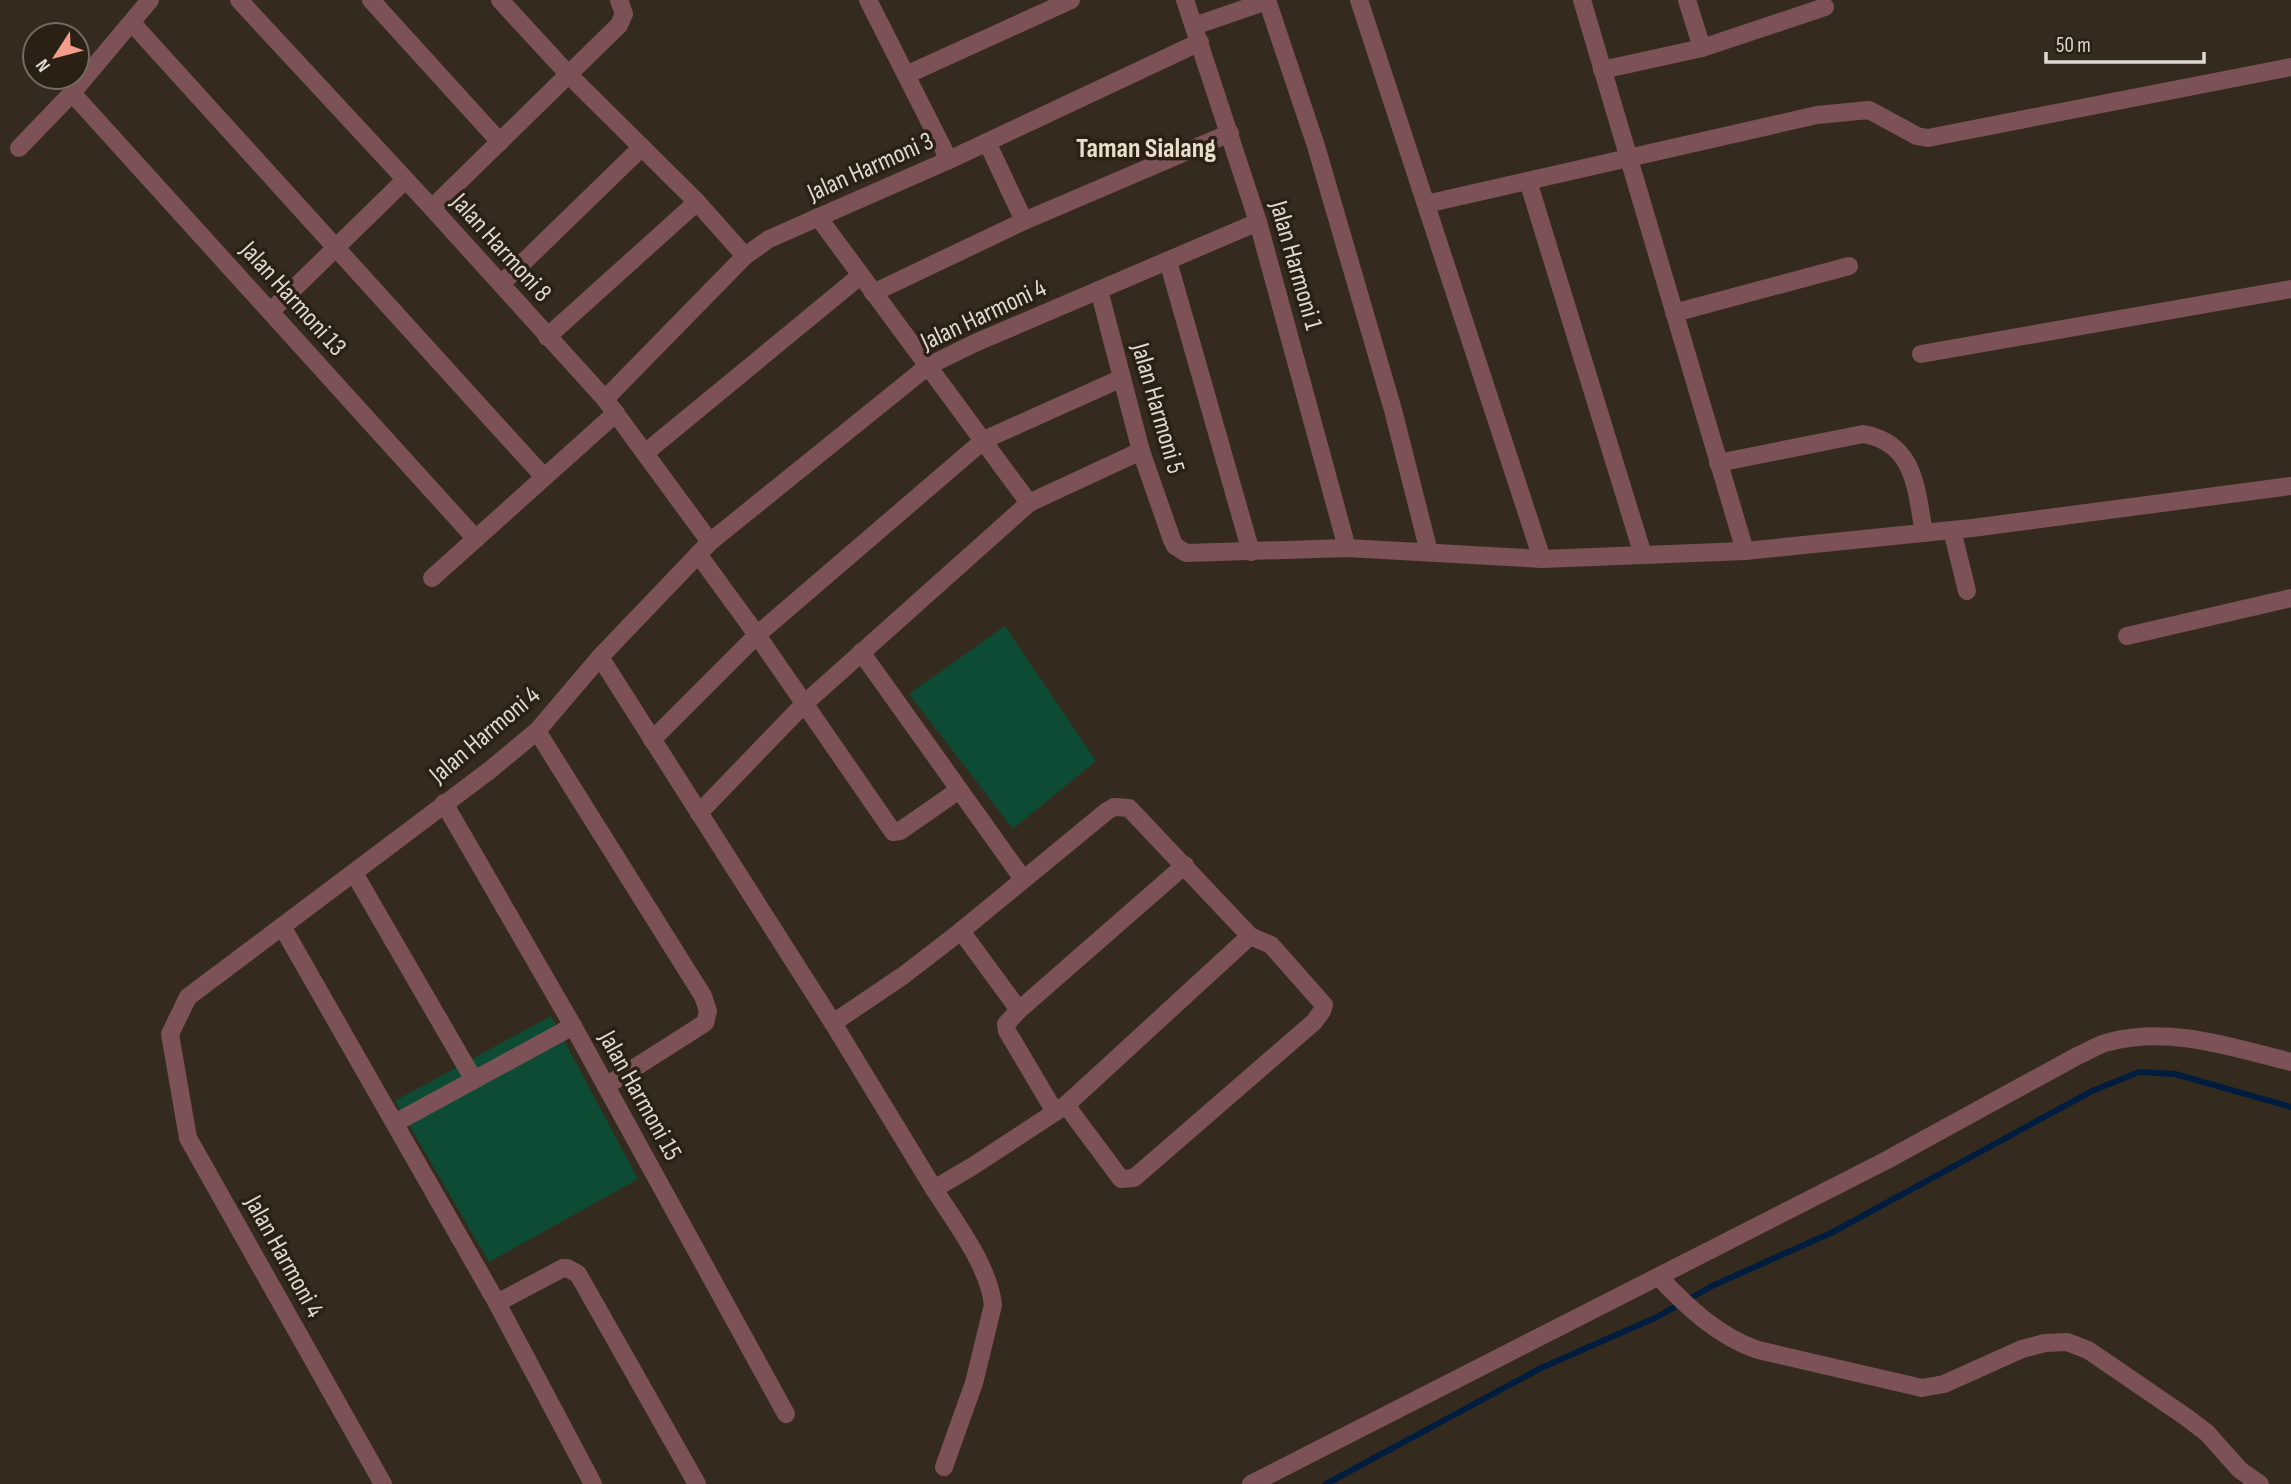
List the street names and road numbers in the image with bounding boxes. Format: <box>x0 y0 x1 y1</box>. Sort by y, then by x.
street label: Jalan Harmoni 3 <box>802 126 938 209</box>
street label: Jalan Harmoni 8 <box>443 187 558 309</box>
street label: Jalan Harmoni 1 <box>1262 196 1329 334</box>
street label: Jalan Harmoni 13 <box>233 234 352 363</box>
street label: Jalan Harmoni 4 <box>915 273 1051 358</box>
street label: Jalan Harmoni 5 <box>1124 339 1191 477</box>
street label: Jalan Harmoni 4 <box>423 680 547 791</box>
street label: Jalan Harmoni 15 <box>591 1025 688 1166</box>
street label: Jalan Harmoni 4 <box>237 1189 330 1323</box>

